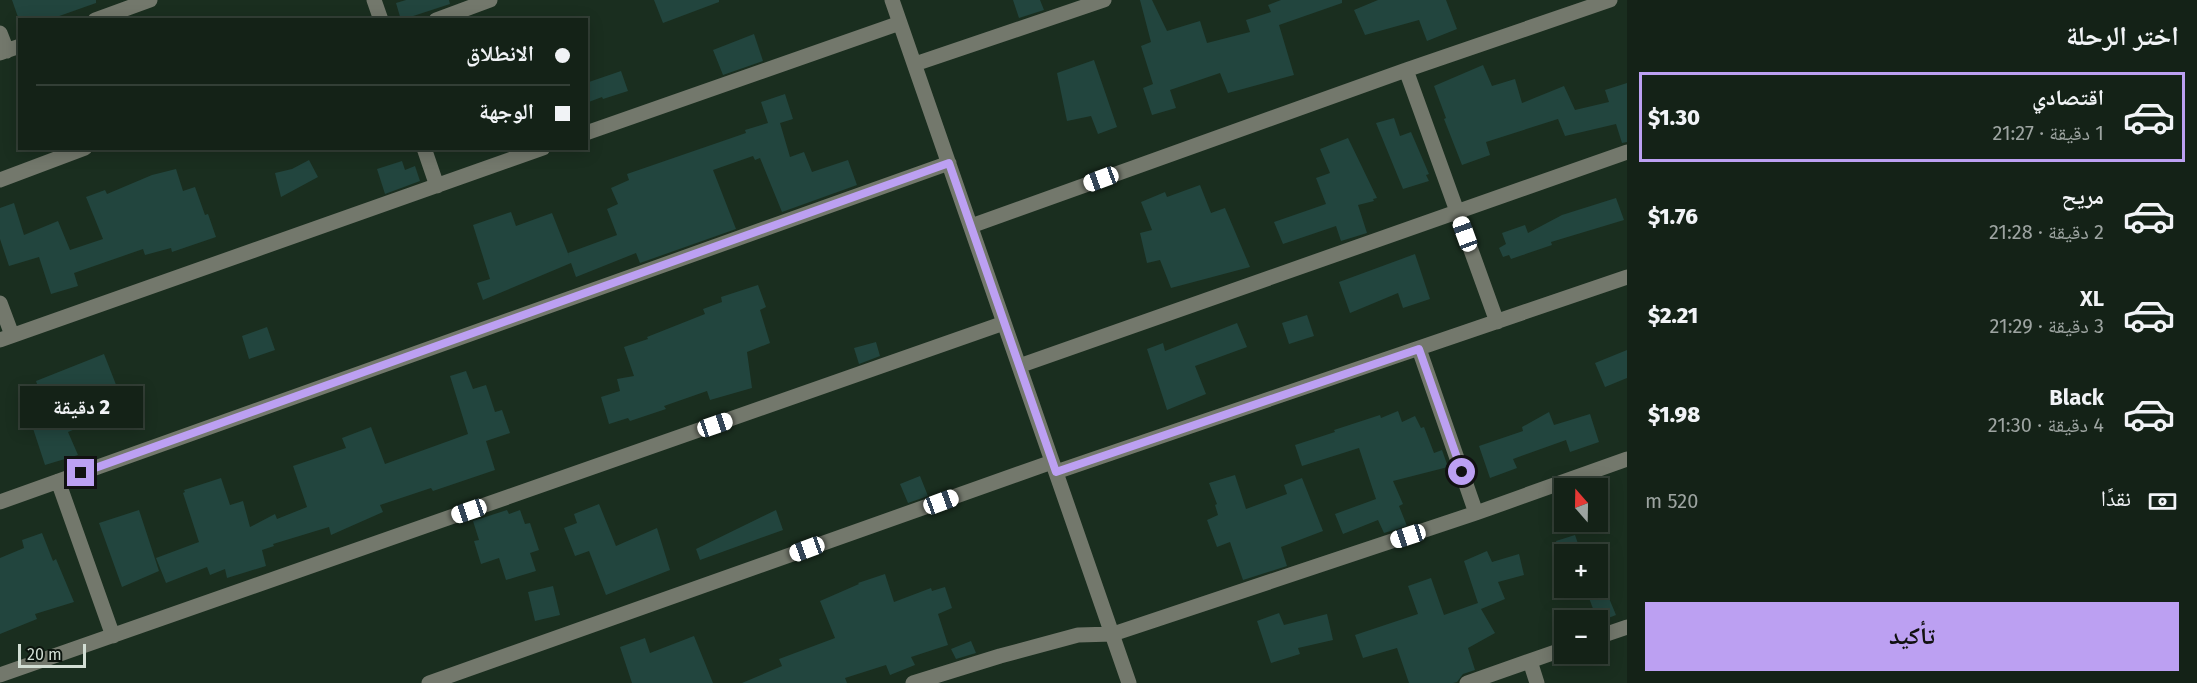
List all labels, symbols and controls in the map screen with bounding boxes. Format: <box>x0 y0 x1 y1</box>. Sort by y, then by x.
text: اختر الرحلة <box>2066 20 2179 52</box>
text: الانطلاق <box>466 40 534 67</box>
text: اقتصادي <box>2032 84 2104 111</box>
icon: car <box>2122 90 2176 144</box>
text: الوجهة <box>479 98 534 125</box>
text: $1.30 <box>1648 104 1700 131</box>
text: 1 دقيقة · 21:27 <box>1993 121 2104 145</box>
car <box>1081 164 1121 194</box>
text: مريح <box>2061 183 2104 210</box>
icon: car <box>2122 189 2176 243</box>
text: $1.76 <box>1648 203 1698 230</box>
car <box>1450 214 1480 254</box>
text: 2 دقيقة · 21:28 <box>1989 220 2104 244</box>
text: XL <box>2080 285 2104 312</box>
icon: car <box>2122 288 2176 342</box>
text: $2.21 <box>1648 302 1698 329</box>
text: 3 دقيقة · 21:29 <box>1990 314 2104 338</box>
text: Black <box>2049 384 2104 411</box>
callout: 2 دقيقة <box>20 386 142 428</box>
icon: car <box>2122 387 2176 441</box>
text: 2 دقيقة <box>53 395 110 419</box>
text: $1.98 <box>1648 401 1700 428</box>
car <box>695 411 735 439</box>
text: 4 دقيقة · 21:30 <box>1988 413 2104 437</box>
route start <box>1448 458 1475 485</box>
route end <box>67 459 94 486</box>
north arrow <box>1554 478 1608 532</box>
map controls <box>1554 478 1608 664</box>
text: نقدًا <box>2101 485 2131 512</box>
icon: cash <box>2146 485 2179 518</box>
car <box>921 487 961 517</box>
text: 520 m <box>1645 489 1698 513</box>
car <box>449 497 489 525</box>
car <box>1388 522 1428 550</box>
car <box>787 534 827 564</box>
button: + <box>1554 544 1608 598</box>
button: تأكيد <box>1645 602 2179 671</box>
button: − <box>1554 610 1608 664</box>
scale bar <box>18 641 86 668</box>
text: 20 m <box>27 645 62 664</box>

